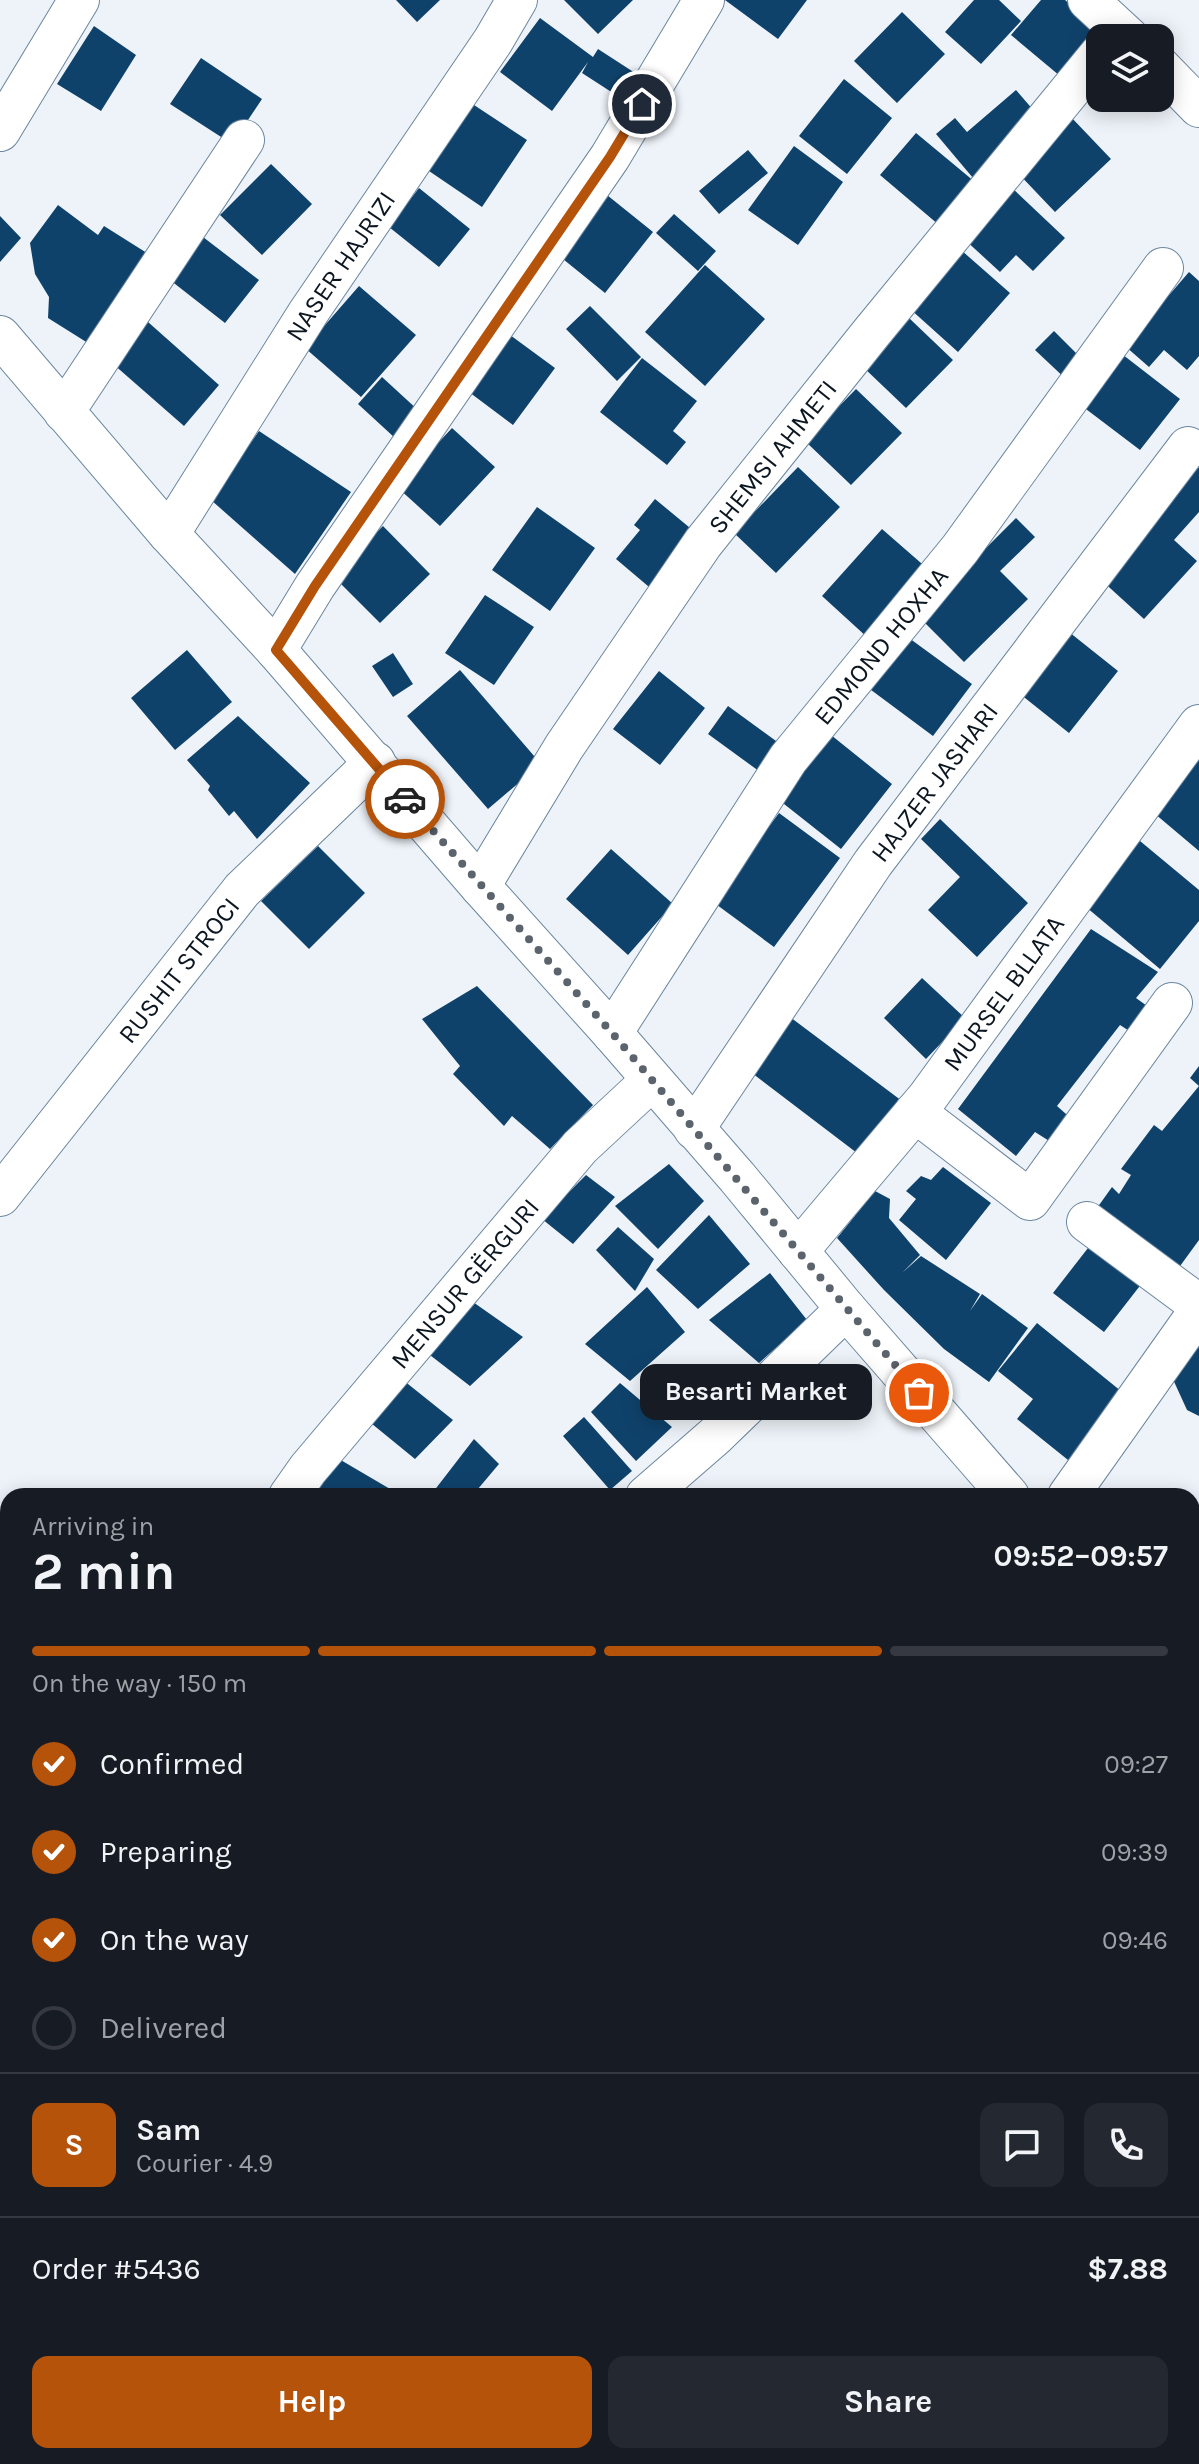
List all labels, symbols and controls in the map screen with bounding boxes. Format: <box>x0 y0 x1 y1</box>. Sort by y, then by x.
map controls <box>1086 24 1174 112</box>
button: layers <box>1086 24 1174 112</box>
pin <box>608 70 676 138</box>
icon: home <box>620 82 664 126</box>
street label: NASER HAJRIZI <box>279 185 402 347</box>
street label: SHEMSI AHMETI <box>701 373 843 540</box>
street label: EDMOND HOXHA <box>807 561 954 731</box>
street label: HAJZER JASHARI <box>864 696 1004 868</box>
courier <box>365 759 445 839</box>
icon: car <box>383 777 427 821</box>
street label: RUSHIT STROCI <box>112 891 246 1049</box>
street label: MURSEL BLLATA <box>937 909 1071 1077</box>
street label: MENSUR GËRGURI <box>384 1192 546 1375</box>
pin <box>885 1359 953 1427</box>
callout: Besarti Market <box>639 1365 871 1421</box>
icon: bag <box>897 1371 941 1415</box>
text: Besarti Market <box>665 1376 847 1407</box>
text: Arriving in <box>32 1511 154 1542</box>
text: 09:52–09:57 <box>994 1538 1168 1574</box>
text: 2 min <box>32 1541 175 1602</box>
text: On the way · 150 m <box>32 1668 247 1699</box>
icon: check <box>32 1742 76 1786</box>
text: Confirmed <box>100 1746 244 1782</box>
text: 09:27 <box>1104 1749 1168 1780</box>
icon: check <box>32 1830 76 1874</box>
text: Preparing <box>100 1834 232 1870</box>
text: 09:39 <box>1101 1837 1168 1868</box>
icon: check <box>32 1918 76 1962</box>
text: On the way <box>100 1922 249 1958</box>
text: 09:46 <box>1102 1925 1168 1956</box>
text: Delivered <box>100 2010 227 2046</box>
button: chat <box>980 2103 1064 2187</box>
button: phone <box>1084 2103 1168 2187</box>
text: Sam <box>136 2112 201 2148</box>
text: S <box>64 2127 84 2163</box>
text: Courier · 4.9 <box>136 2148 273 2179</box>
text: Order #5436 <box>32 2251 201 2287</box>
text: $7.88 <box>1087 2251 1168 2287</box>
button: Help <box>32 2356 592 2448</box>
button: Share <box>608 2356 1168 2448</box>

